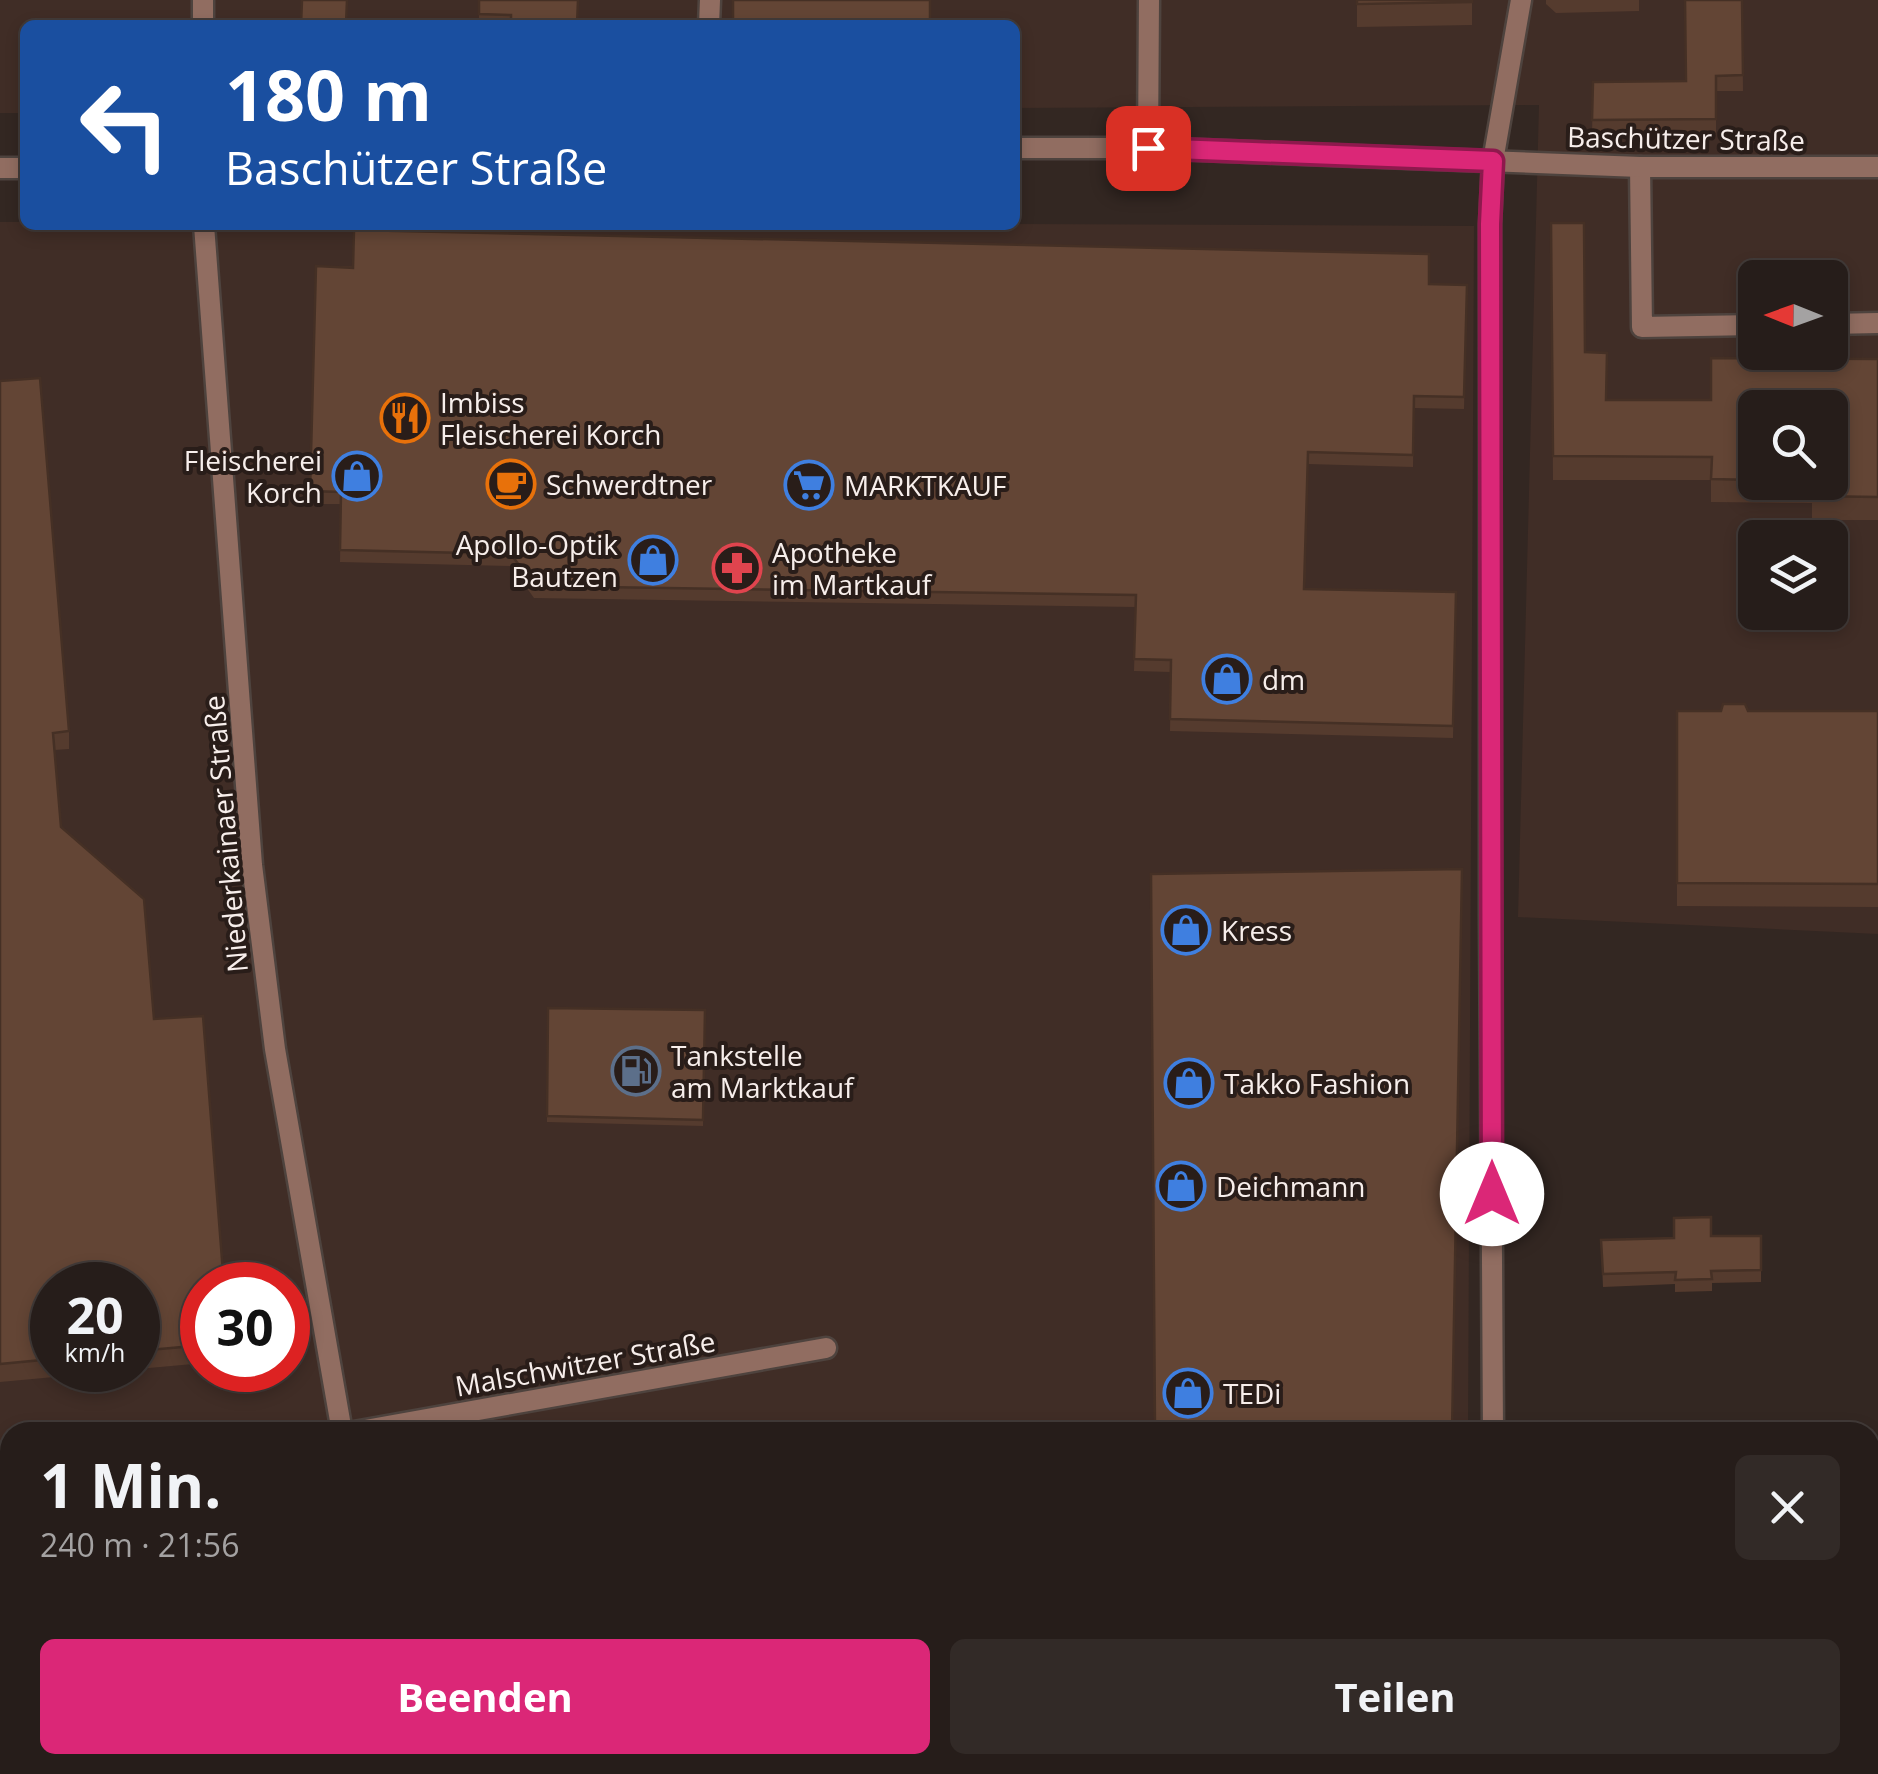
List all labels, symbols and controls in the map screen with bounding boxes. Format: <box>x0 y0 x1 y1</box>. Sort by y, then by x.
text: 180 m <box>225 46 432 142</box>
icon: left <box>60 60 190 190</box>
pin <box>1106 106 1191 191</box>
street label: Baschützer Straße <box>1567 117 1805 159</box>
icon: arrive <box>1121 121 1176 176</box>
text: Baschützer Straße <box>225 137 607 198</box>
north arrow <box>1738 260 1848 370</box>
map controls <box>1738 260 1848 630</box>
place label: Imbiss Fleischerei Korch <box>440 383 661 453</box>
button: search <box>1738 390 1848 500</box>
restaurant icon: Imbiss Fleischerei Korch <box>379 392 431 444</box>
place label: Fleischerei Korch <box>184 441 322 511</box>
shop icon: Fleischerei Korch <box>331 450 383 502</box>
cafe icon: Schwerdtner <box>485 458 537 510</box>
supermarket icon: MARKTKAUF <box>783 459 835 511</box>
place label: Schwerdtner <box>546 465 713 503</box>
place label: MARKTKAUF <box>844 466 1006 504</box>
button: layers <box>1738 520 1848 630</box>
place label: Apollo-Optik Bautzen <box>456 525 618 595</box>
place label: Apotheke im Martkauf <box>772 533 933 603</box>
shop icon: Apollo-Optik Bautzen <box>627 534 679 586</box>
pharmacy icon: Apotheke im Martkauf <box>711 542 763 594</box>
shop icon: dm <box>1201 653 1253 705</box>
place label: dm <box>1262 660 1305 698</box>
street label: Niederkainaer Straße <box>194 694 256 974</box>
shop icon: Kress <box>1160 904 1212 956</box>
place label: Kress <box>1221 911 1292 949</box>
place label: Tankstelle am Marktkauf <box>671 1036 855 1106</box>
fuel station icon: Tankstelle am Marktkauf <box>610 1045 662 1097</box>
shop icon: Takko Fashion <box>1163 1057 1215 1109</box>
place label: Takko Fashion <box>1224 1064 1410 1102</box>
position arrow <box>1440 1142 1544 1246</box>
shop icon: Deichmann <box>1155 1160 1207 1212</box>
place label: Deichmann <box>1216 1167 1366 1205</box>
speed limit sign: 30 <box>180 1262 310 1392</box>
text: 20 <box>66 1281 124 1349</box>
street label: Malschwitzer Straße <box>452 1321 718 1405</box>
text: km/h <box>65 1335 125 1369</box>
shop icon: TEDi <box>1162 1367 1214 1419</box>
place label: TEDi <box>1223 1374 1281 1412</box>
text: 1 Min. <box>40 1444 221 1526</box>
button: close <box>1735 1455 1840 1560</box>
text: 240 m · 21:56 <box>40 1523 239 1566</box>
button: Beenden <box>40 1639 930 1754</box>
button: Teilen <box>950 1639 1840 1754</box>

